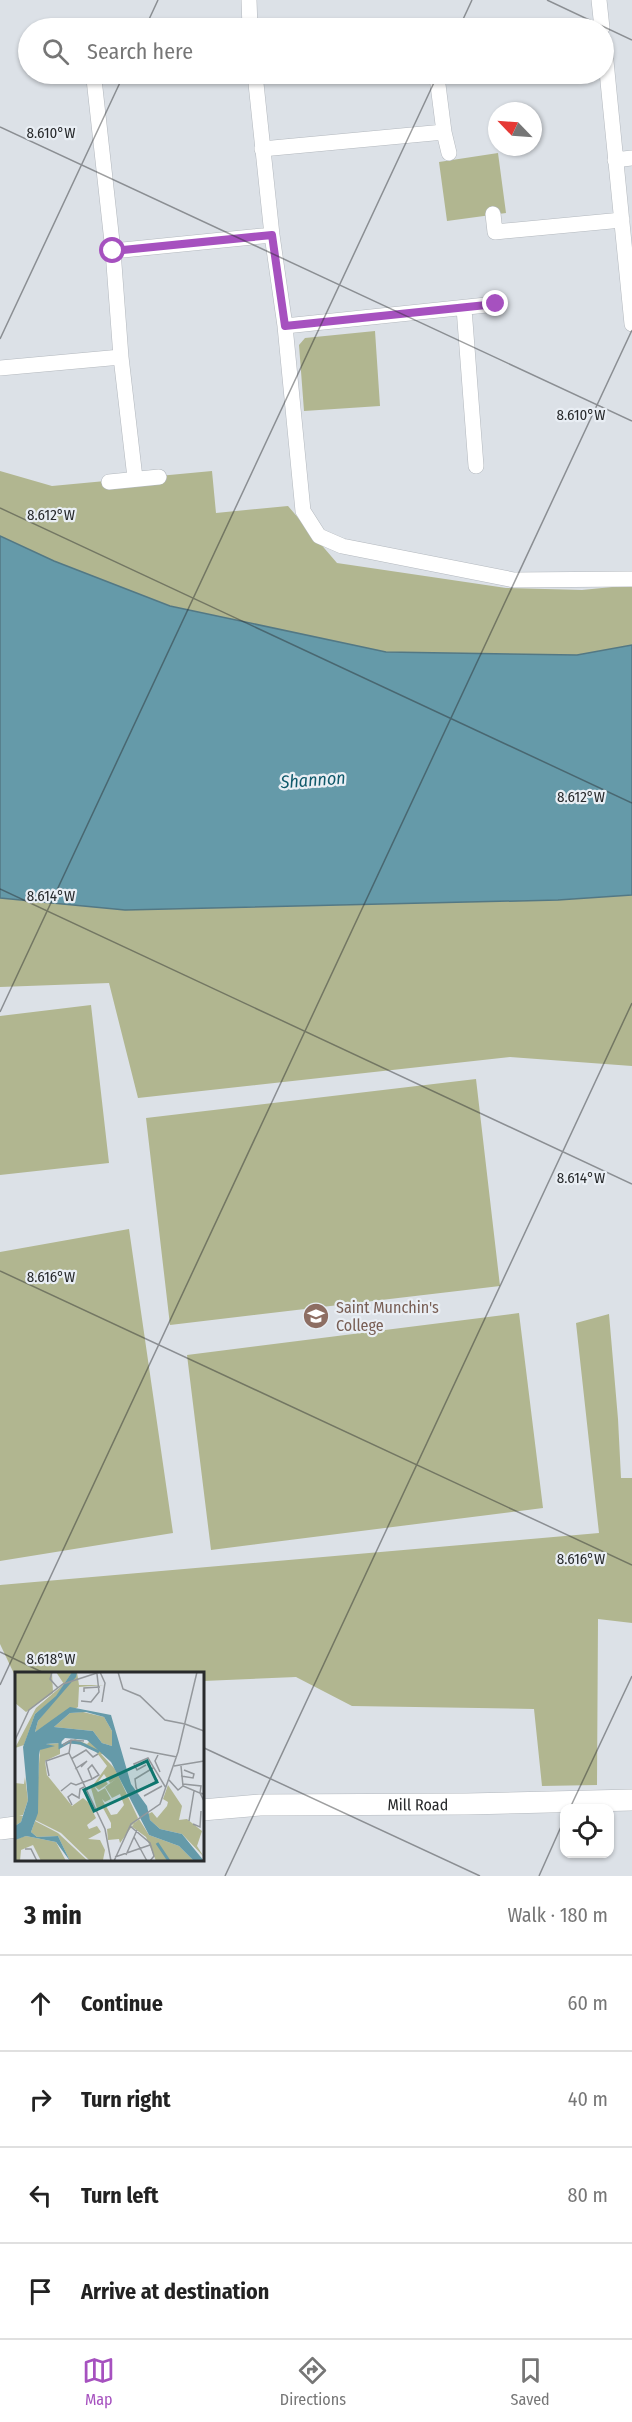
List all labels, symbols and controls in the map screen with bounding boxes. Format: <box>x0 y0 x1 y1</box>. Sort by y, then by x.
search box <box>18 18 614 84</box>
icon: search <box>39 35 72 68</box>
text: Search here <box>87 38 193 65</box>
north arrow <box>488 102 542 156</box>
text: 8.610°W <box>26 124 76 142</box>
route start <box>99 237 125 263</box>
route end <box>482 290 508 316</box>
text: 8.610°W <box>556 406 606 424</box>
text: 8.612°W <box>27 506 75 524</box>
water label: Shannon <box>279 767 346 793</box>
text: 8.612°W <box>557 788 605 806</box>
text: 8.614°W <box>27 887 75 905</box>
text: 8.614°W <box>557 1169 605 1187</box>
text: 8.616°W <box>27 1268 75 1286</box>
place label: Saint Munchin's College <box>336 1298 439 1335</box>
school or university icon: Saint Munchin's College <box>301 1301 331 1331</box>
text: 8.616°W <box>557 1550 605 1568</box>
text: 8.618°W <box>27 1650 75 1668</box>
inset map <box>15 1672 204 1861</box>
street label: Mill Road <box>387 1795 448 1814</box>
map controls <box>560 1804 614 1858</box>
button: locate <box>560 1804 614 1858</box>
text: 3 min <box>24 1900 82 1931</box>
text: Walk · 180 m <box>507 1903 608 1927</box>
icon: ahead <box>24 1987 57 2020</box>
text: Continue <box>81 1990 163 2017</box>
text: 60 m <box>568 1991 608 2015</box>
icon: right <box>24 2083 57 2116</box>
text: Turn right <box>81 2086 170 2113</box>
text: 40 m <box>568 2087 608 2111</box>
icon: left <box>24 2179 57 2212</box>
text: Turn left <box>81 2182 159 2209</box>
text: 80 m <box>568 2183 608 2207</box>
icon: arrive <box>24 2275 57 2308</box>
text: Arrive at destination <box>81 2278 269 2305</box>
tab: Map <box>82 2354 115 2409</box>
tab: Directions <box>280 2354 346 2409</box>
tab: Saved <box>511 2354 550 2409</box>

